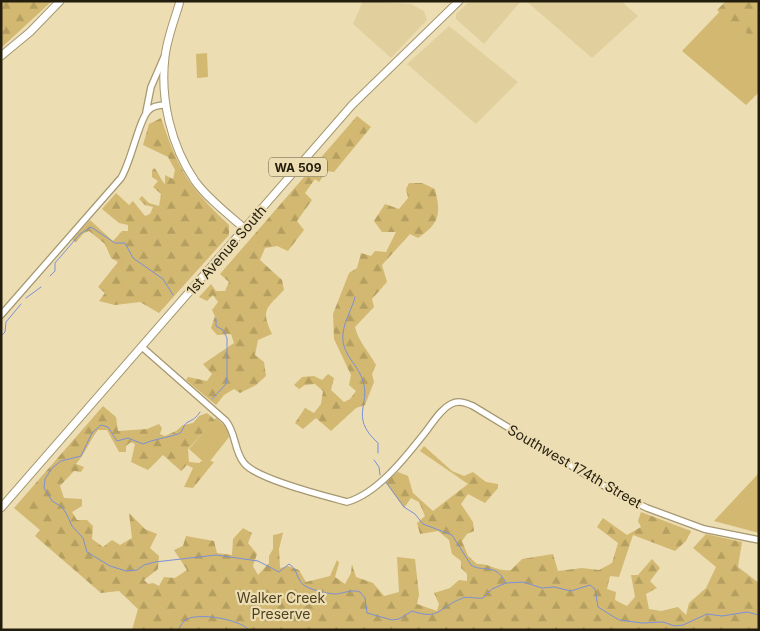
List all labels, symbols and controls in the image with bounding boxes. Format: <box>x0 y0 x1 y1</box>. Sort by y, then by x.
road number: WA 509 <box>269 158 327 176</box>
street label: 1st Avenue South <box>182 202 270 298</box>
street label: Southwest 174th Street <box>505 421 645 512</box>
park label: Walker Creek Preserve <box>237 589 325 622</box>

